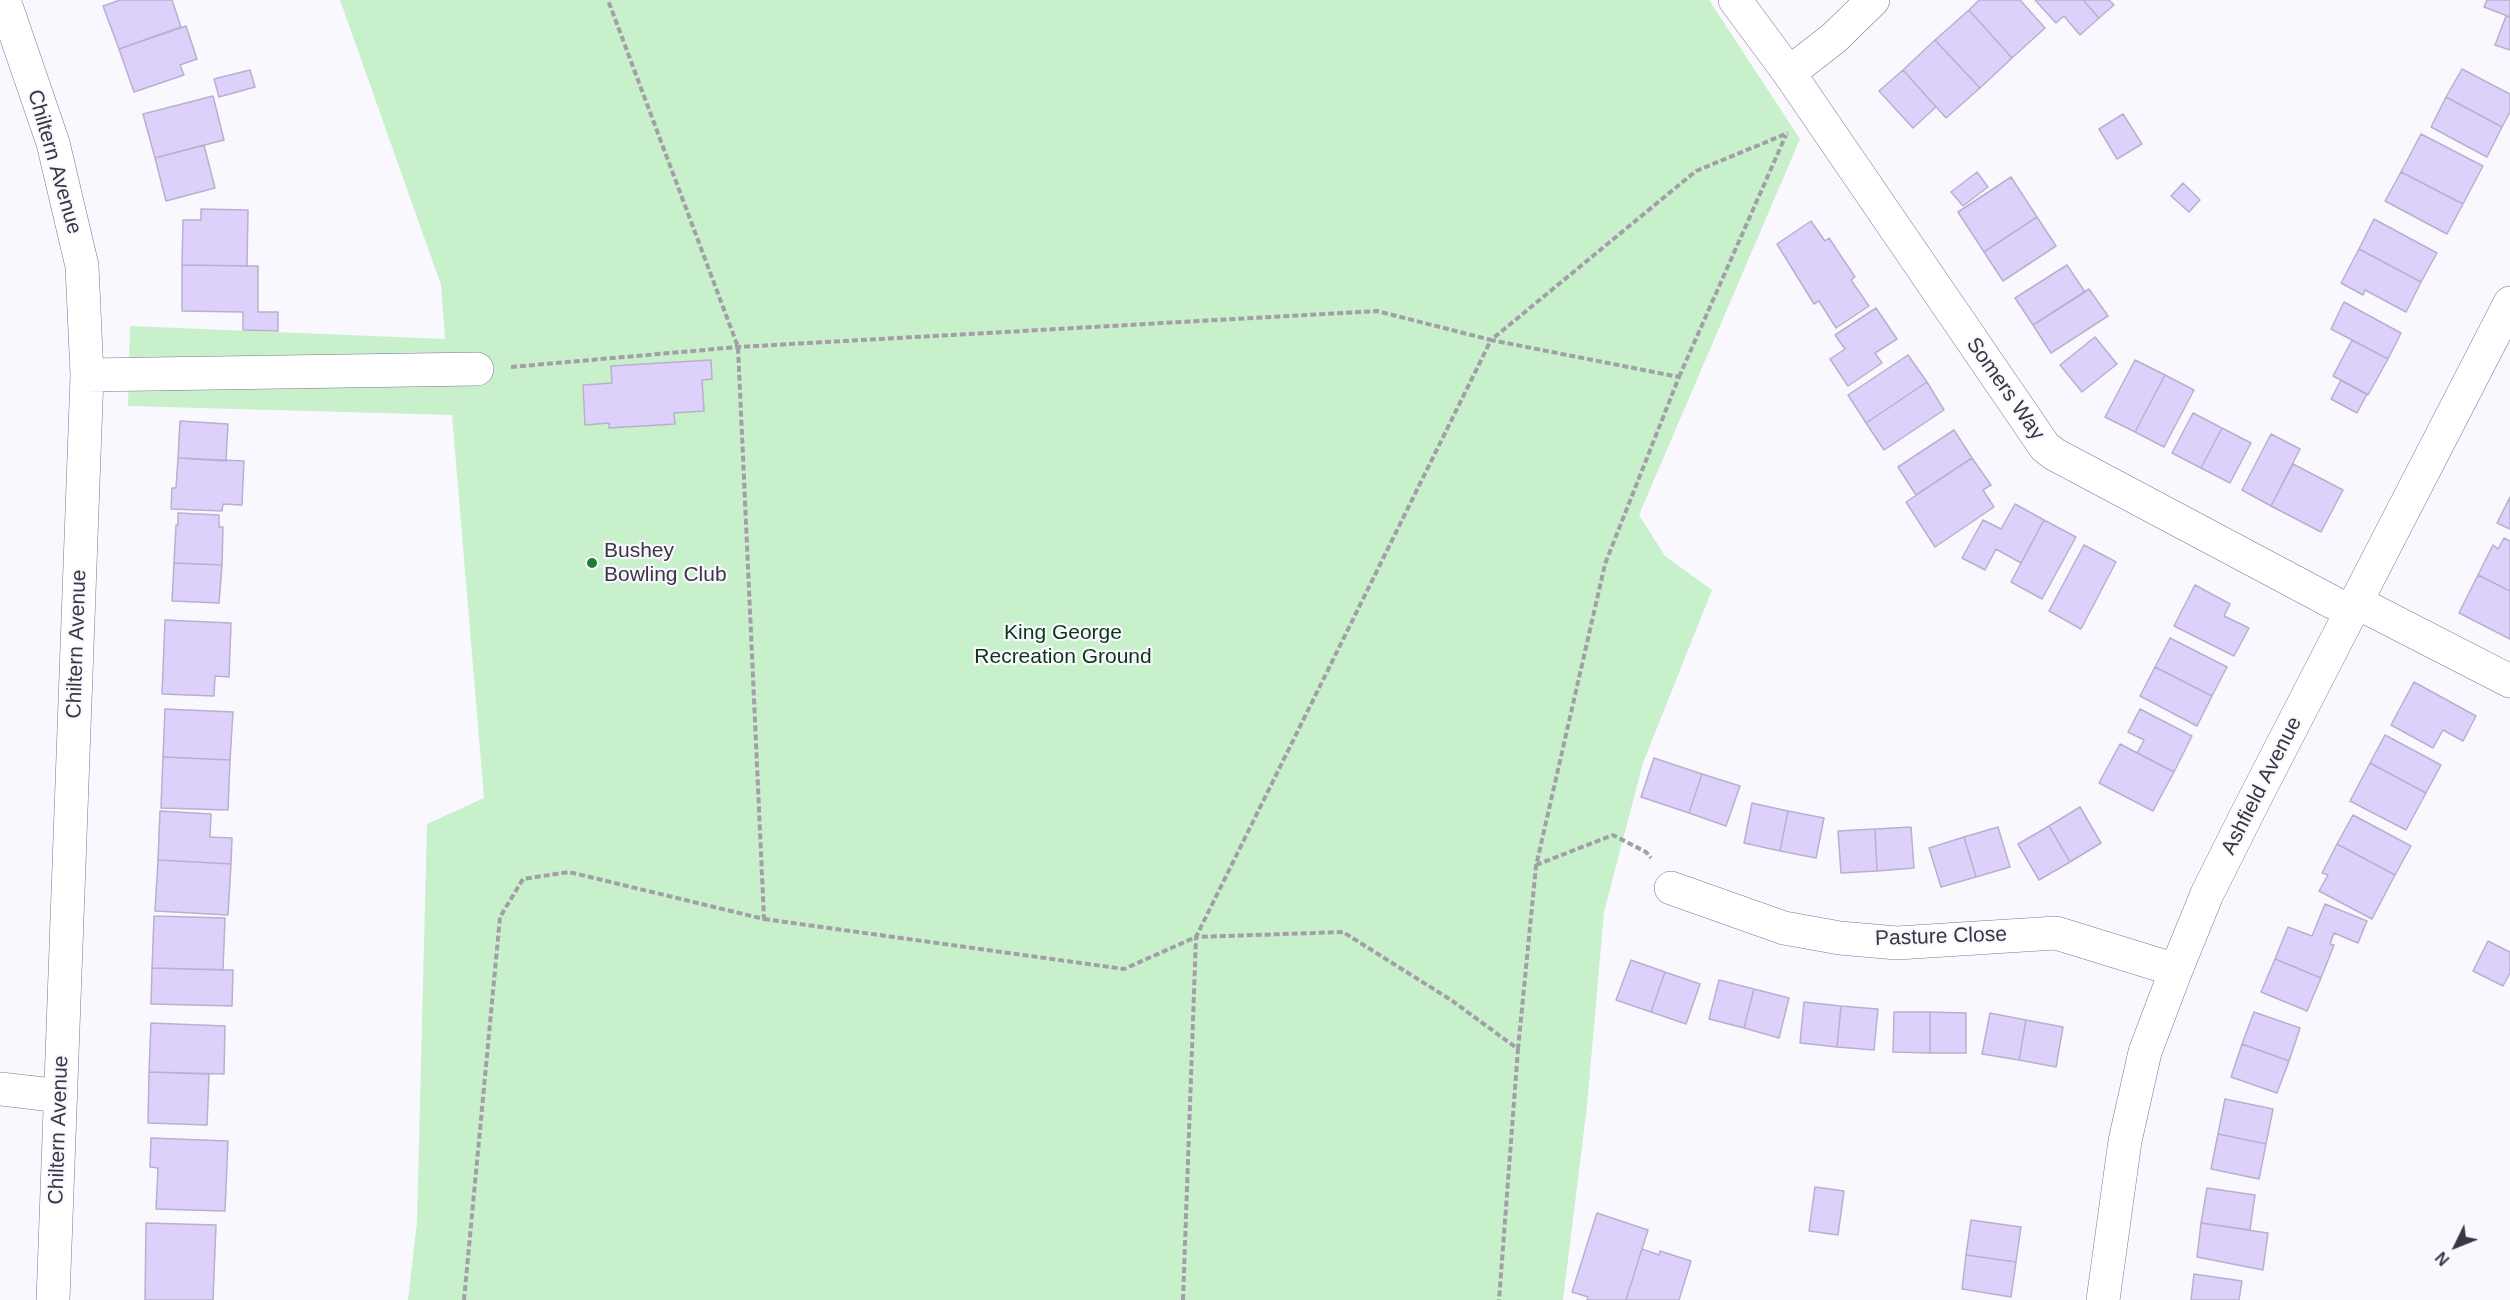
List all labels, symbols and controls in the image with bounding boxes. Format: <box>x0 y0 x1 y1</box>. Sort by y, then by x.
street label: Chiltern Avenue <box>21 87 87 237</box>
street label: Somers Way <box>1960 333 2050 445</box>
place label: Bushey Bowling Club <box>604 538 727 588</box>
marker: Bushey Bowling Club <box>585 556 599 570</box>
street label: Chiltern Avenue <box>62 569 92 719</box>
park label: King George Recreation Ground <box>974 620 1152 670</box>
street label: Ashfield Avenue <box>2216 713 2308 859</box>
street label: Pasture Close <box>1875 922 2007 952</box>
street label: Chiltern Avenue <box>44 1055 74 1205</box>
north arrow <box>2426 1216 2486 1276</box>
text: N <box>2432 1249 2453 1269</box>

